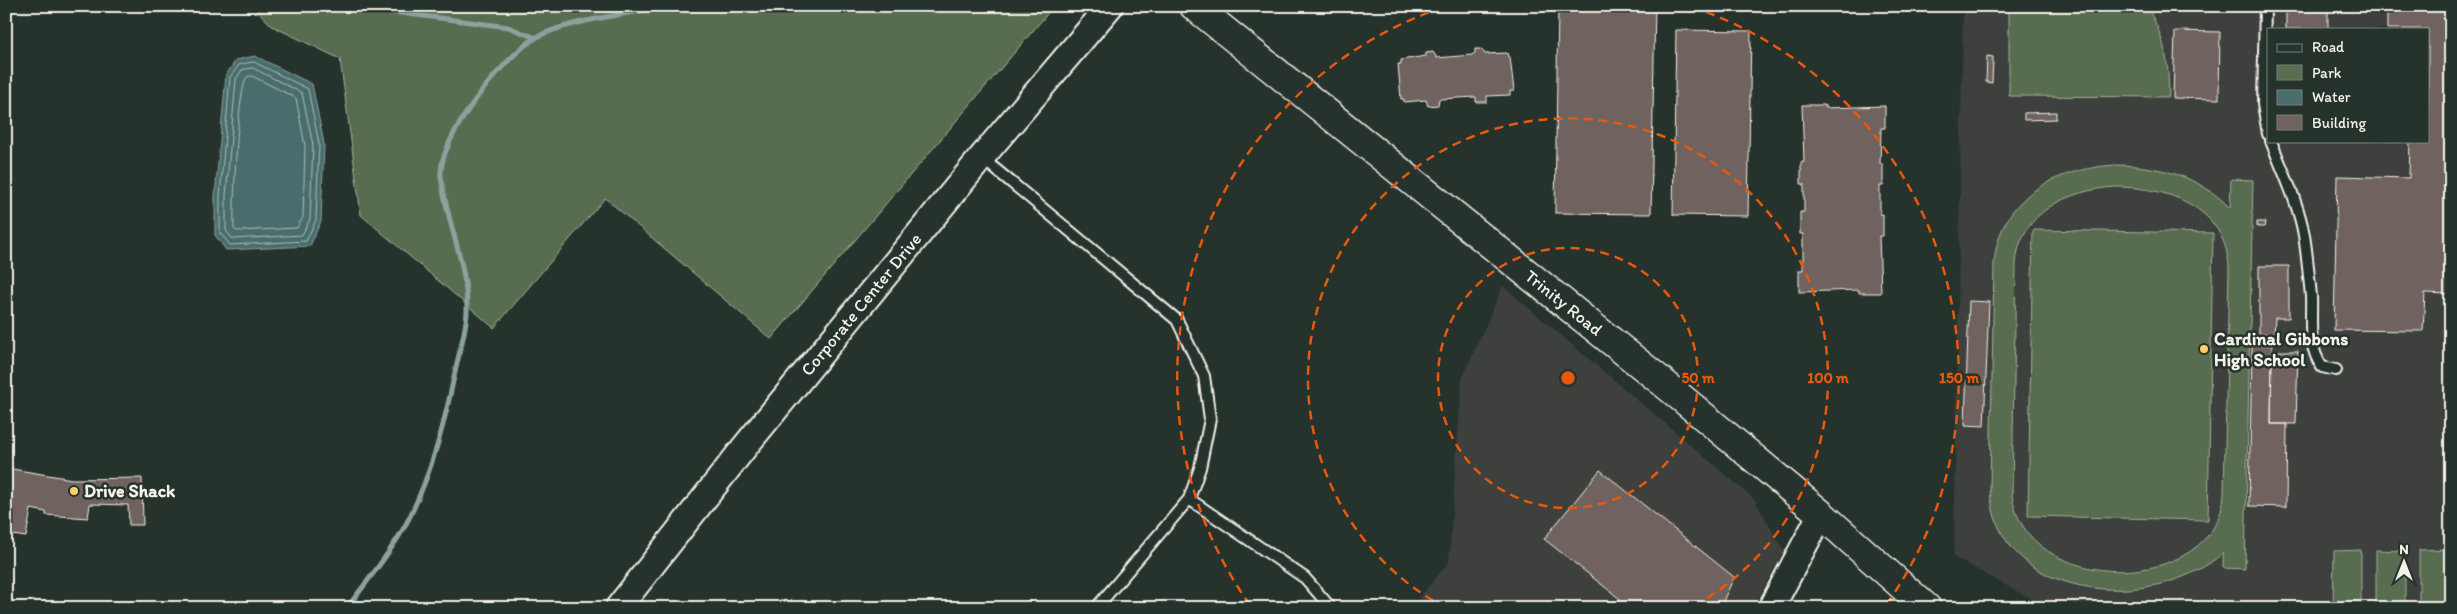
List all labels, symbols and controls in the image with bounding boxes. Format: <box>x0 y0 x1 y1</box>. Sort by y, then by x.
legend <box>2267 28 2430 142</box>
text: Road <box>2312 38 2345 56</box>
text: Park <box>2312 64 2342 82</box>
text: Water <box>2312 88 2351 106</box>
text: Building <box>2312 114 2366 132</box>
street label: Corporate Center Drive <box>796 228 926 380</box>
street label: Trinity Road <box>1520 265 1607 341</box>
place label: Cardinal Gibbons High School <box>2214 328 2348 371</box>
marker: Cardinal Gibbons High School <box>2198 343 2210 355</box>
centre of rings <box>1559 369 1577 387</box>
text: 50 m <box>1681 369 1715 387</box>
text: 100 m <box>1807 369 1849 387</box>
text: 150 m <box>1939 369 1979 387</box>
place label: Drive Shack <box>84 480 176 502</box>
marker: Drive Shack <box>68 485 80 497</box>
north arrow <box>2380 536 2430 586</box>
text: N <box>2399 541 2409 558</box>

